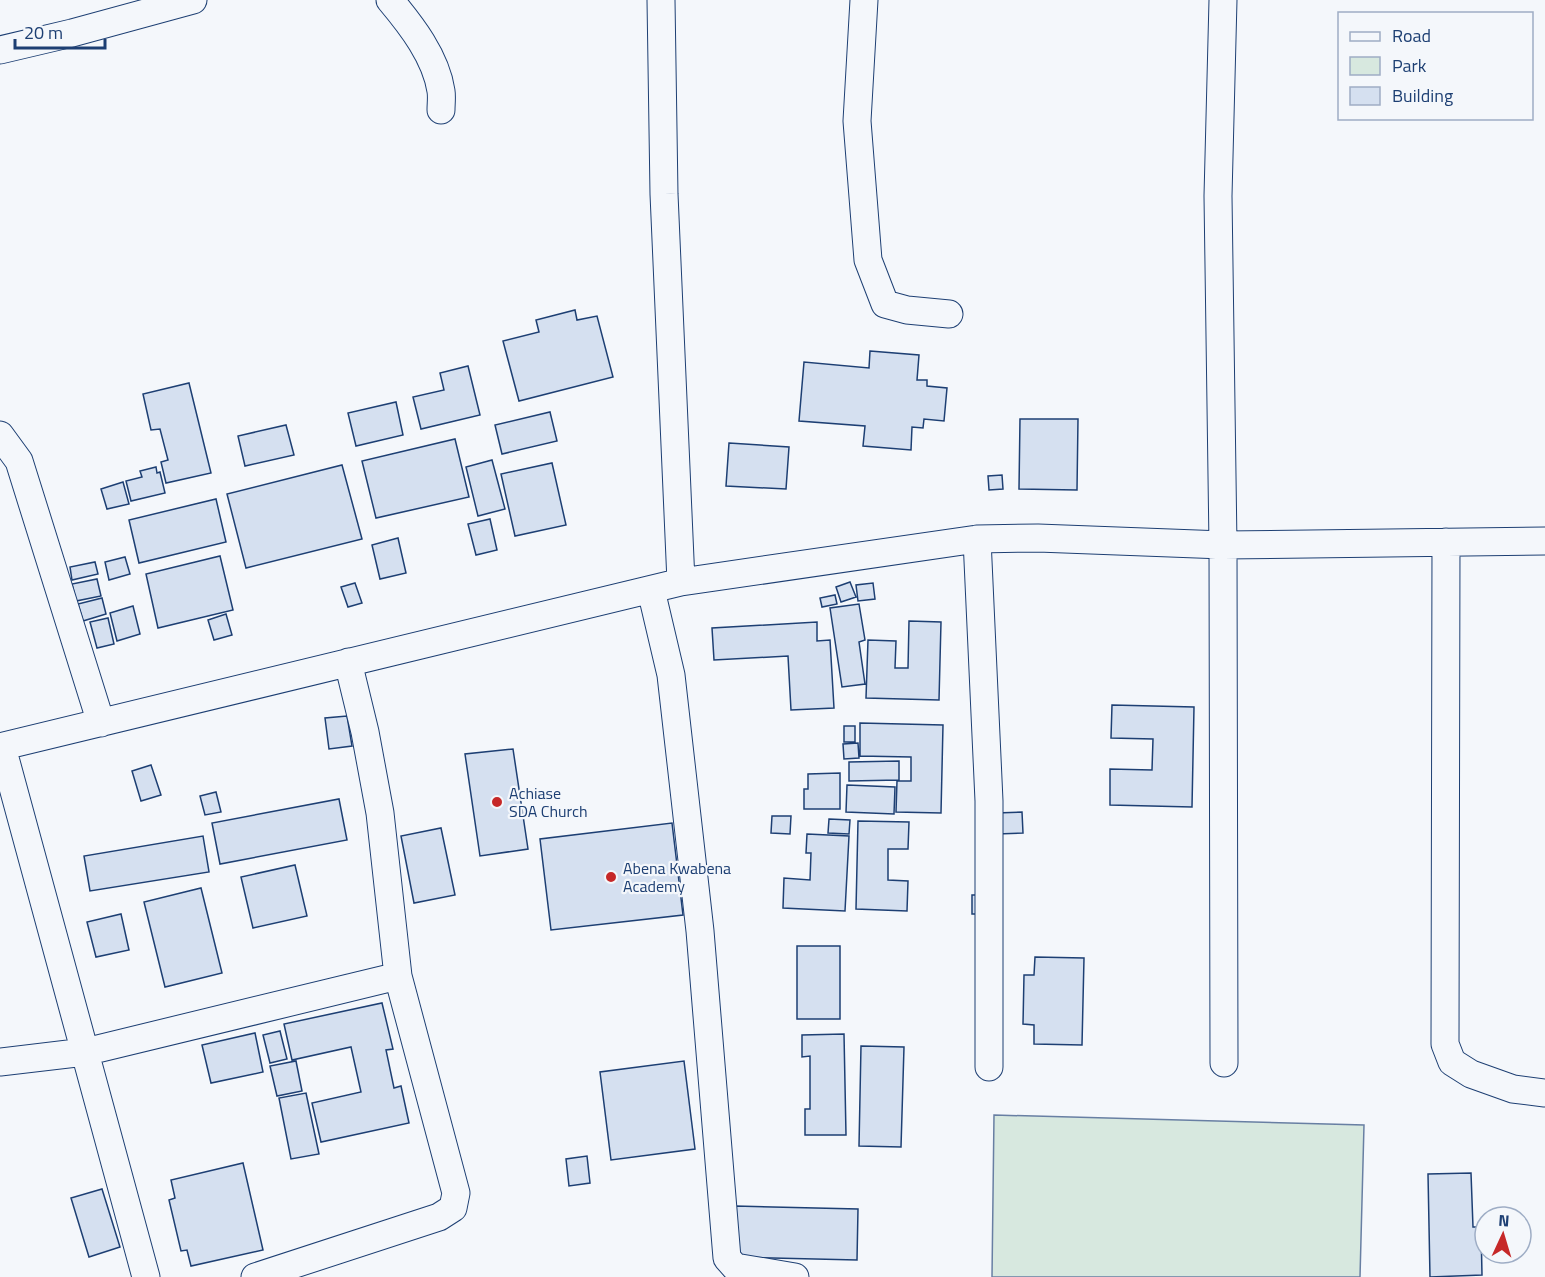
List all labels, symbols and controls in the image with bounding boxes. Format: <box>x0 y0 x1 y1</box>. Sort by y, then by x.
scale bar <box>15 12 105 50</box>
legend <box>1338 12 1533 120</box>
text: 20 m <box>24 19 63 46</box>
text: Road <box>1392 22 1431 49</box>
text: Park <box>1392 52 1427 79</box>
text: Building <box>1392 82 1453 109</box>
place label: Achiase SDA Church <box>509 781 588 823</box>
marker: Achiase SDA Church <box>490 795 504 809</box>
place label: Abena Kwabena Academy <box>623 856 731 898</box>
marker: Abena Kwabena Academy <box>604 870 618 884</box>
north arrow <box>1473 1205 1533 1265</box>
text: N <box>1498 1208 1510 1232</box>

